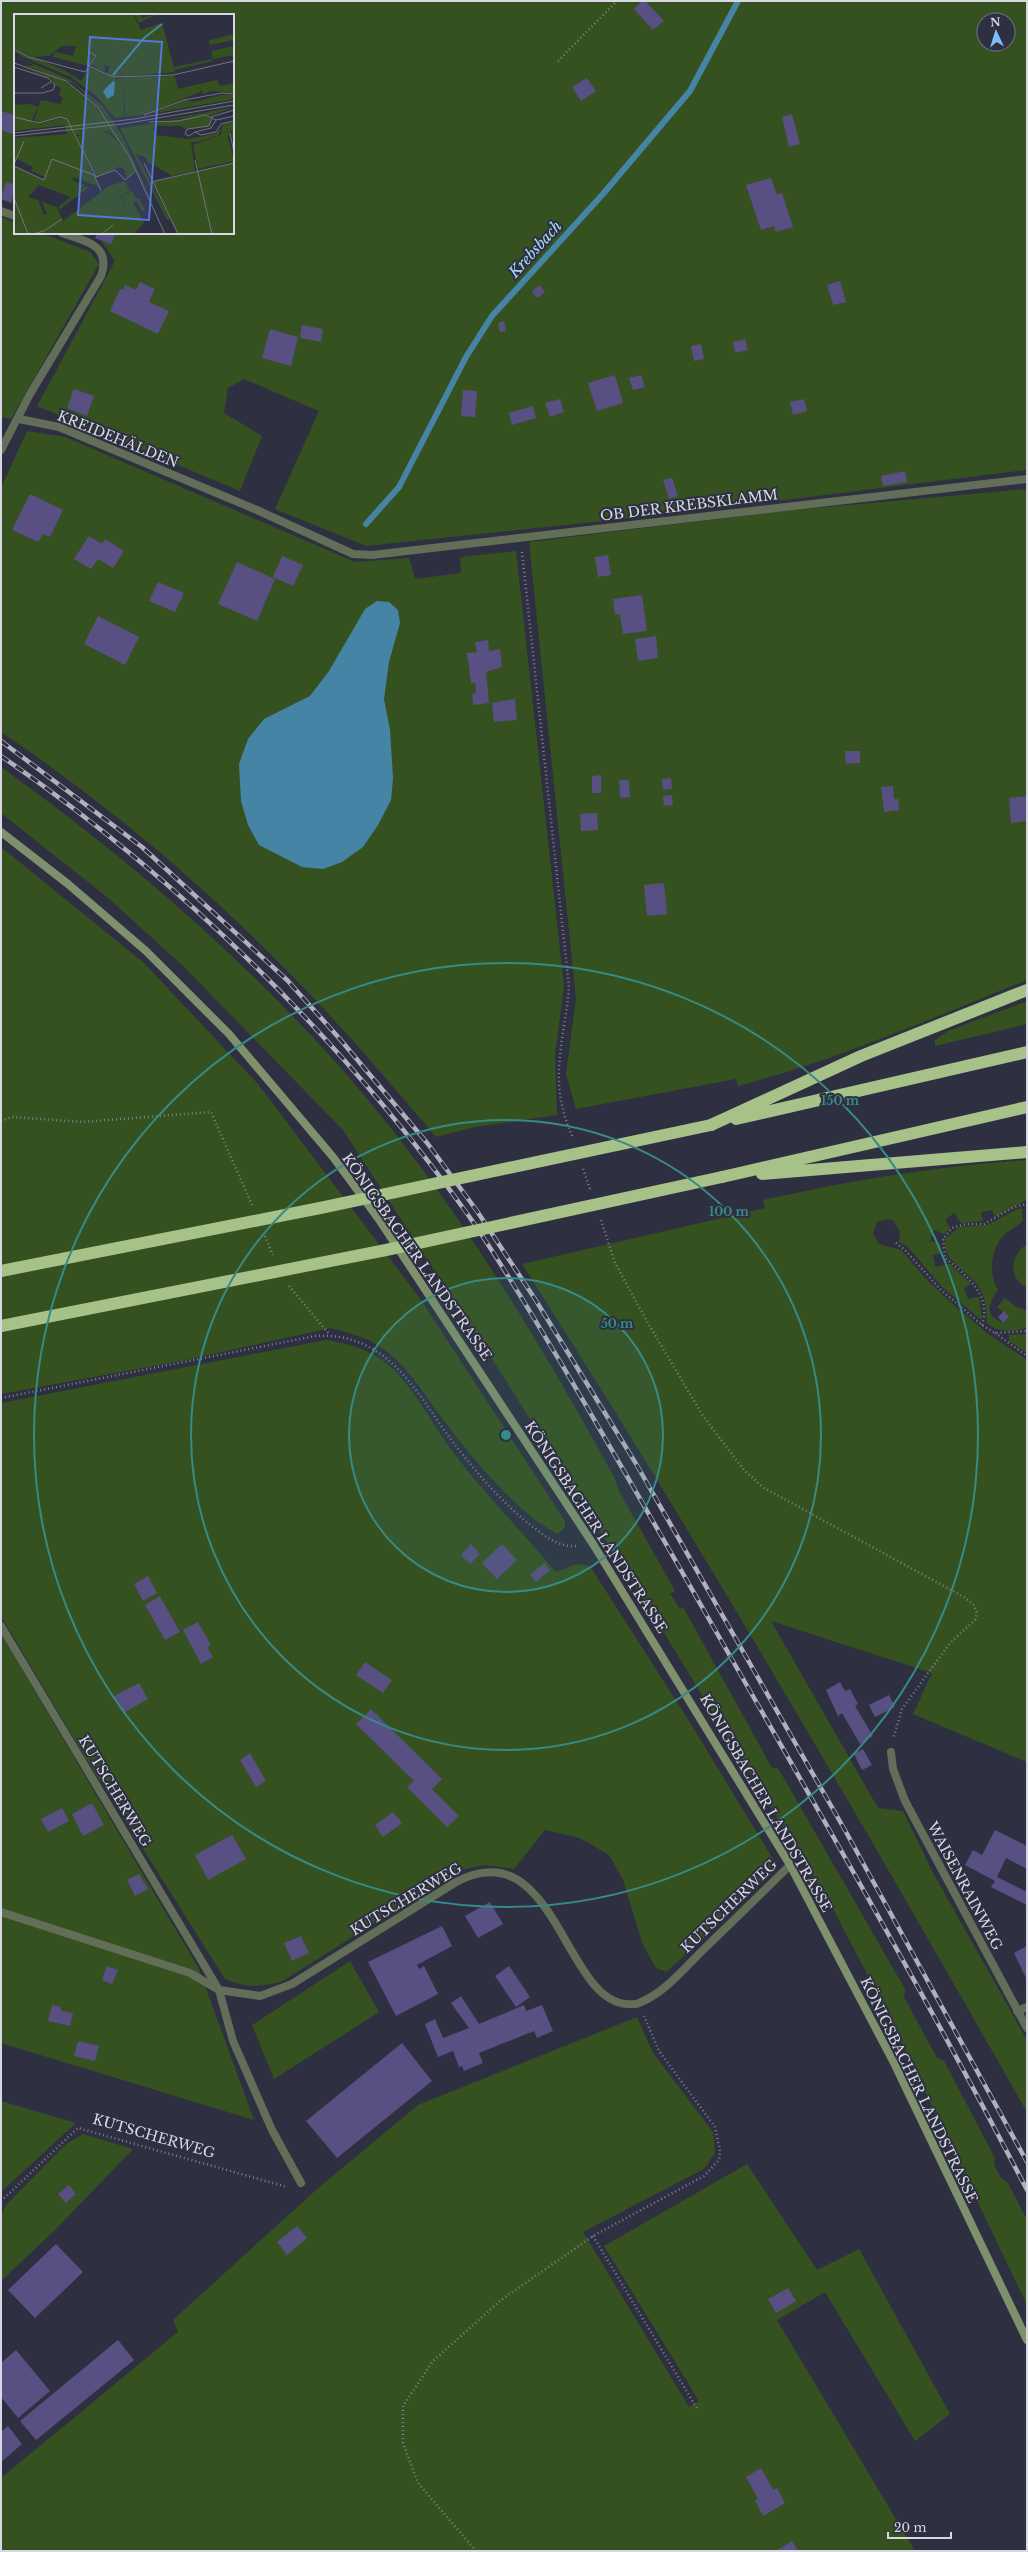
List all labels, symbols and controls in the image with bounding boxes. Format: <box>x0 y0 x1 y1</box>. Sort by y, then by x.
north arrow <box>976 12 1016 52</box>
inset map <box>14 14 234 234</box>
text: N <box>990 15 1002 29</box>
water label: Krebsbach <box>504 216 566 282</box>
street label: KREIDEHÄLDEN <box>55 406 182 472</box>
street label: OB DER KREBSKLAMM <box>599 485 779 525</box>
text: 150 m <box>821 1093 860 1108</box>
street label: KÖNIGSBACHER LANDSTRASSE <box>338 1149 497 1364</box>
text: 100 m <box>709 1204 750 1219</box>
text: 50 m <box>601 1316 634 1331</box>
street label: KÖNIGSBACHER LANDSTRASSE <box>521 1417 672 1636</box>
centre of rings <box>499 1428 513 1442</box>
street label: KÖNIGSBACHER LANDSTRASSE <box>696 1690 837 1915</box>
street label: KUTSCHERWEG <box>75 1732 155 1850</box>
street label: WAISENRAINWEG <box>923 1818 1007 1953</box>
street label: KUTSCHERWEG <box>677 1855 781 1957</box>
street label: KUTSCHERWEG <box>347 1859 465 1939</box>
street label: KÖNIGSBACHER LANDSTRASSE <box>856 1974 983 2206</box>
street label: KUTSCHERWEG <box>91 2110 217 2162</box>
scale bar <box>888 2514 951 2540</box>
text: 20 m <box>894 2520 926 2535</box>

